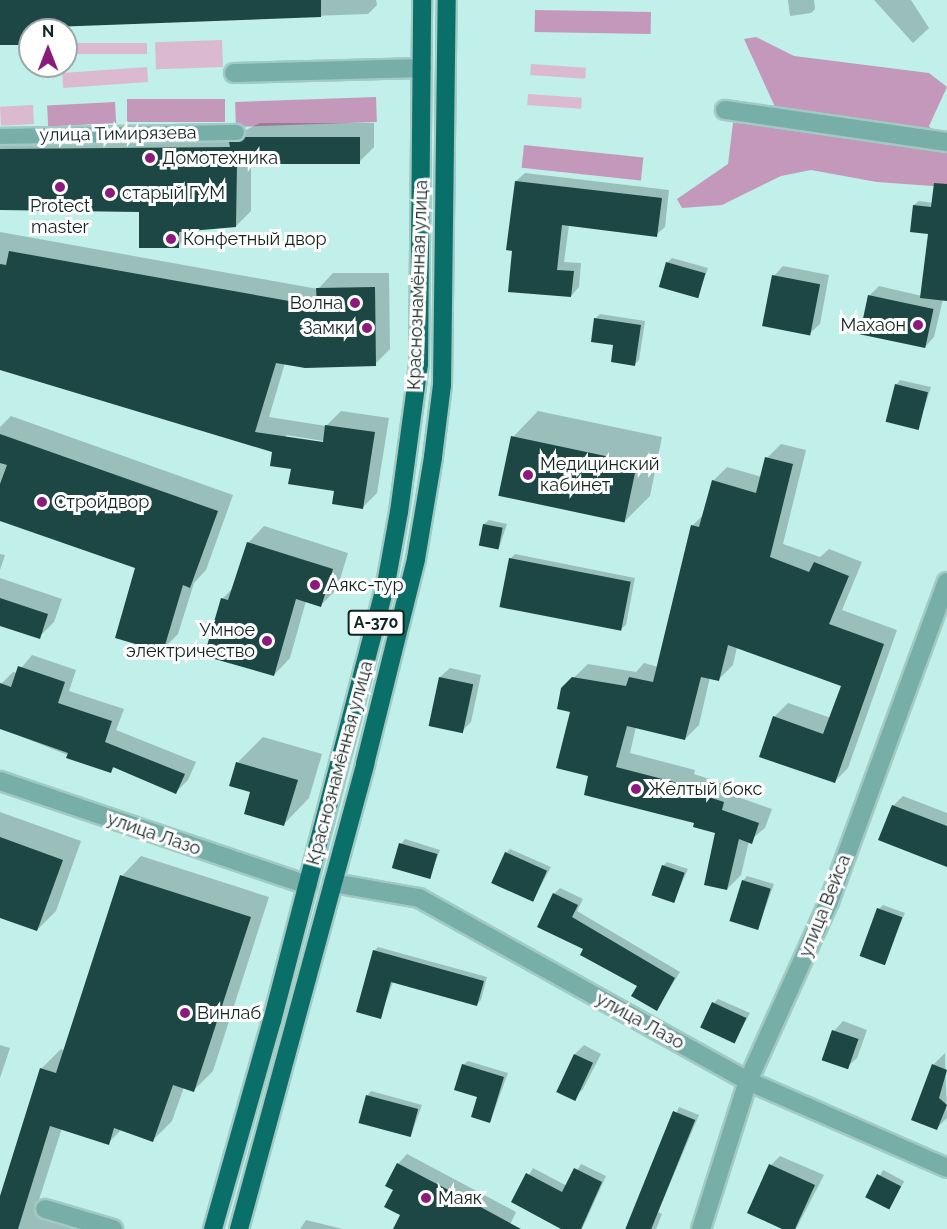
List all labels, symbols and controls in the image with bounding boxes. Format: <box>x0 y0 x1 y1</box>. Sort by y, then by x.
north arrow <box>18 18 78 78</box>
text: N <box>42 22 54 41</box>
street label: улица Тимирязева <box>39 122 197 146</box>
place label: Домотехника <box>162 147 278 169</box>
marker: Домотехника <box>143 151 157 165</box>
street label: Краснознамённая улица <box>404 179 432 391</box>
marker: Protect master <box>53 180 67 194</box>
place label: старый ГУМ <box>122 182 225 204</box>
marker: старый ГУМ <box>103 186 117 200</box>
place label: Protect master <box>30 196 90 238</box>
place label: Конфетный двор <box>183 228 327 250</box>
marker: Конфетный двор <box>164 232 178 246</box>
place label: Волна <box>290 292 343 314</box>
marker: Волна <box>348 296 362 310</box>
place label: Махаон <box>841 314 906 336</box>
place label: Замки <box>303 317 355 339</box>
marker: Махаон <box>911 318 925 332</box>
marker: Замки <box>360 321 374 335</box>
place label: Медицинский кабинет <box>540 454 660 496</box>
marker: Медицинский кабинет <box>521 468 535 482</box>
place label: Стройдвор <box>54 491 149 513</box>
marker: Стройдвор <box>35 495 49 509</box>
place label: Аякс-тур <box>327 574 404 596</box>
marker: Аякс-тур <box>308 578 322 592</box>
road number: А-370 <box>348 610 404 636</box>
place label: Умное электричество <box>126 620 255 662</box>
marker: Умное электричество <box>260 634 274 648</box>
street label: Краснознамённая улица <box>302 658 378 868</box>
place label: Желтый бокс <box>648 778 762 800</box>
marker: Желтый бокс <box>629 782 643 796</box>
street label: улица Лазо <box>104 808 204 860</box>
street label: улица Вейса <box>795 852 855 960</box>
street label: улица Лазо <box>592 988 688 1054</box>
place label: Винлаб <box>197 1002 261 1024</box>
marker: Винлаб <box>178 1006 192 1020</box>
place label: Маяк <box>438 1187 482 1209</box>
marker: Маяк <box>419 1191 433 1205</box>

